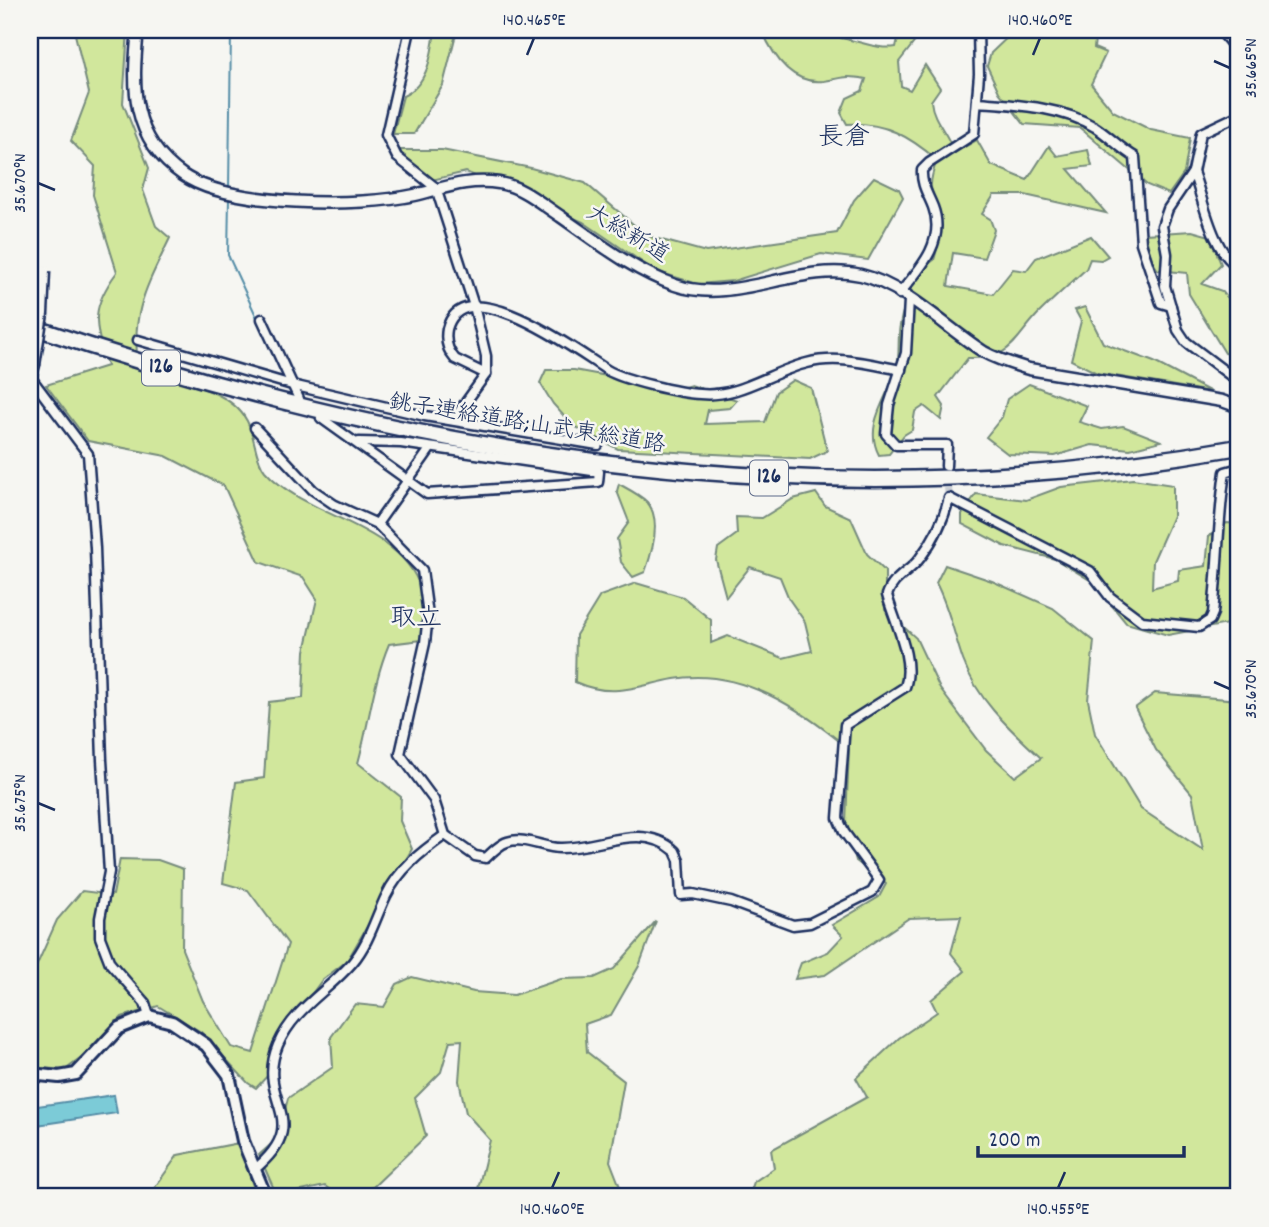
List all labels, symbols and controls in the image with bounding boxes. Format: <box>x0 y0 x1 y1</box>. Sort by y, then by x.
text: 140.465°E <box>503 9 565 34</box>
text: 140.460°E <box>1008 9 1072 34</box>
text: 35.665°N <box>1240 38 1265 98</box>
district label: 長倉 <box>818 120 870 157</box>
text: 35.670°N <box>9 153 34 213</box>
street label: 大総新道 <box>579 197 675 273</box>
road number: 126 <box>142 350 180 386</box>
street label: 銚子連絡道路;山武東総道路 <box>386 387 668 463</box>
road number: 126 <box>750 461 788 496</box>
district label: 取立 <box>390 601 442 638</box>
text: 35.670°N <box>1240 659 1265 719</box>
text: 35.675°N <box>9 774 34 832</box>
scale bar <box>978 1115 1185 1159</box>
text: 200 m <box>989 1127 1040 1157</box>
text: 140.460°E <box>520 1198 584 1223</box>
text: 140.455°E <box>1027 1198 1089 1223</box>

